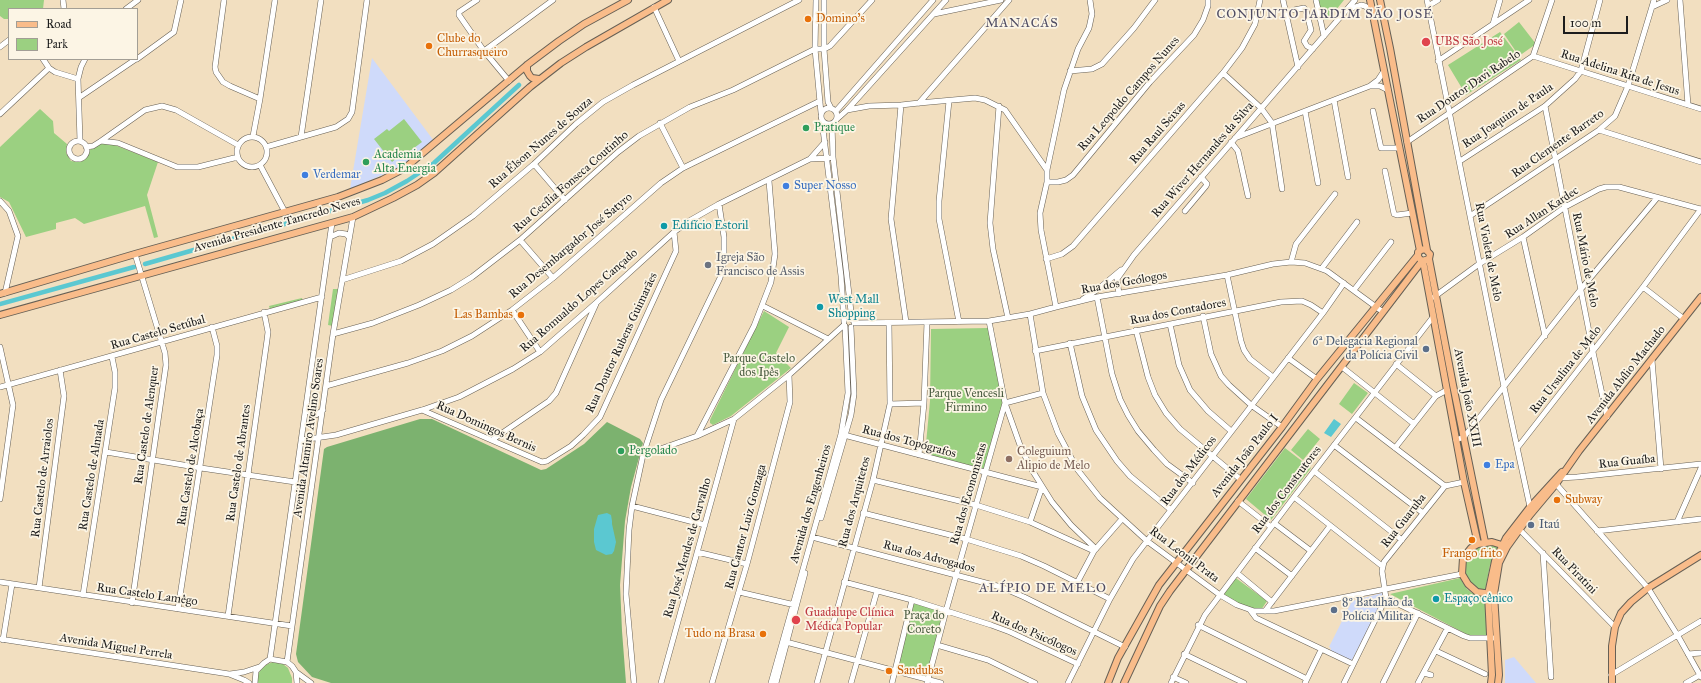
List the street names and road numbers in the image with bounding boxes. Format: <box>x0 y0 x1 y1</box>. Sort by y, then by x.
street label: Rua Leopoldo Campos Nunes <box>1075 34 1183 154</box>
street label: Rua Doutor Davi Rabelo <box>1415 47 1523 127</box>
street label: Rua Adelina Rita de Jesus <box>1559 47 1681 99</box>
street label: Rua Joaquim de Paula <box>1460 80 1556 152</box>
street label: Rua Élson Nunes de Souza <box>486 94 596 192</box>
street label: Rua Raul Seixas <box>1127 99 1189 167</box>
street label: Rua Wiver Hernandes da Silva <box>1149 99 1257 221</box>
street label: Rua Clemente Barreto <box>1509 107 1607 181</box>
street label: Rua Cecília Fonseca Coutinho <box>510 128 632 236</box>
street label: Rua Allan Kardec <box>1502 184 1582 242</box>
street label: Rua Desembargador José Satyro <box>506 190 636 302</box>
street label: Avenida Presidente Tancredo Neves <box>192 194 362 256</box>
street label: Rua Violeta de Melo <box>1471 201 1505 303</box>
street label: Rua Mário de Melo <box>1569 211 1601 309</box>
street label: Rua Romualdo Lopes Cançado <box>517 246 641 356</box>
street label: Rua dos Geólogos <box>1080 268 1168 298</box>
street label: Rua Doutor Rubens Guimarães <box>583 270 661 416</box>
street label: Rua dos Contadores <box>1129 296 1227 328</box>
street label: Rua Castelo Setúbal <box>109 313 207 353</box>
street label: Rua Ursulina de Melo <box>1527 323 1605 417</box>
street label: Avenida Abílio Machado <box>1583 323 1669 427</box>
street label: Avenida João XXIII <box>1450 347 1484 449</box>
street label: Avenida Altamiro Avelino Soares <box>291 357 327 519</box>
street label: Rua Castelo de Alenquer <box>132 365 162 485</box>
street label: Rua Domingos Bernis <box>434 398 538 456</box>
street label: Rua Castelo de Abrantes <box>224 403 254 523</box>
street label: Rua Castelo de Alcobaça <box>175 407 207 527</box>
street label: Avenida João Paulo I <box>1208 412 1282 500</box>
street label: Rua Castelo de Arraiolos <box>29 418 57 538</box>
street label: Rua Castelo de Almada <box>76 418 108 532</box>
street label: Rua dos Topógrafos <box>860 423 958 461</box>
street label: Rua dos Médicos <box>1158 433 1220 509</box>
street label: Rua dos Economistas <box>948 441 990 547</box>
street label: Avenida dos Engenheiros <box>787 443 835 565</box>
street label: Rua dos Construtores <box>1249 443 1325 537</box>
street label: Rua Guaíba <box>1598 452 1656 472</box>
street label: Rua dos Arquitetos <box>836 455 874 549</box>
street label: Rua Cantor Luiz Gonzaga <box>722 463 770 591</box>
street label: Rua José Mendes de Carvalho <box>661 476 715 620</box>
street label: Rua Guaruba <box>1378 491 1430 551</box>
street label: Rua Leonil Prata <box>1146 524 1222 586</box>
street label: Rua dos Advogados <box>881 538 977 576</box>
street label: Rua Piratini <box>1548 545 1600 597</box>
street label: Rua Castelo Lamêgo <box>96 581 198 609</box>
street label: Rua dos Psicólogos <box>989 609 1079 659</box>
street label: Avenida Miguel Perrela <box>59 631 173 663</box>

